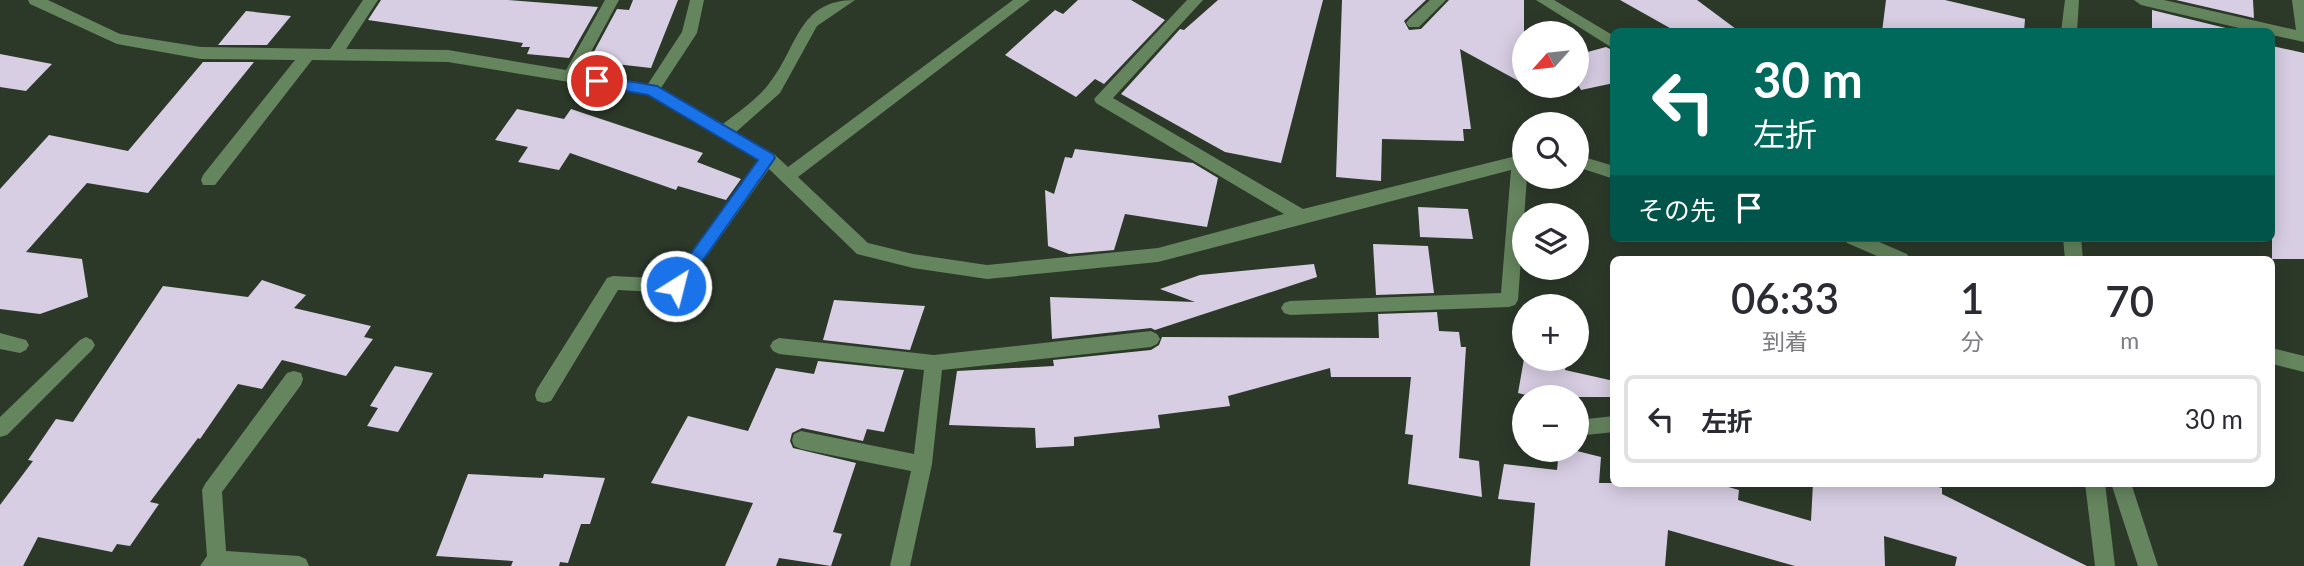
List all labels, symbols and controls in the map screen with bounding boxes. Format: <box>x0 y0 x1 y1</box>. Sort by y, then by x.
north arrow <box>1512 21 1589 98</box>
map controls <box>1512 21 1589 462</box>
text: 30 m <box>1753 50 1863 108</box>
pin <box>567 51 627 111</box>
icon: left <box>1638 56 1729 147</box>
icon: arrive <box>578 62 616 100</box>
button: search <box>1512 112 1589 189</box>
text: 左折 <box>1753 114 1817 153</box>
icon: arrive <box>1730 189 1768 227</box>
text: その先 <box>1638 194 1716 226</box>
button: layers <box>1512 203 1589 280</box>
position arrow <box>639 249 713 323</box>
text: 06:33 <box>1731 273 1839 323</box>
text: 1 <box>1960 273 1984 323</box>
text: 70 <box>2105 276 2154 326</box>
button: + <box>1512 294 1589 371</box>
text: m <box>2120 326 2139 354</box>
text: 到着 <box>1762 327 1808 355</box>
text: 分 <box>1961 327 1984 355</box>
button: − <box>1512 385 1589 462</box>
icon: left <box>1642 400 1680 438</box>
text: 30 m <box>2185 403 2243 435</box>
text: 左折 <box>1701 405 1753 437</box>

